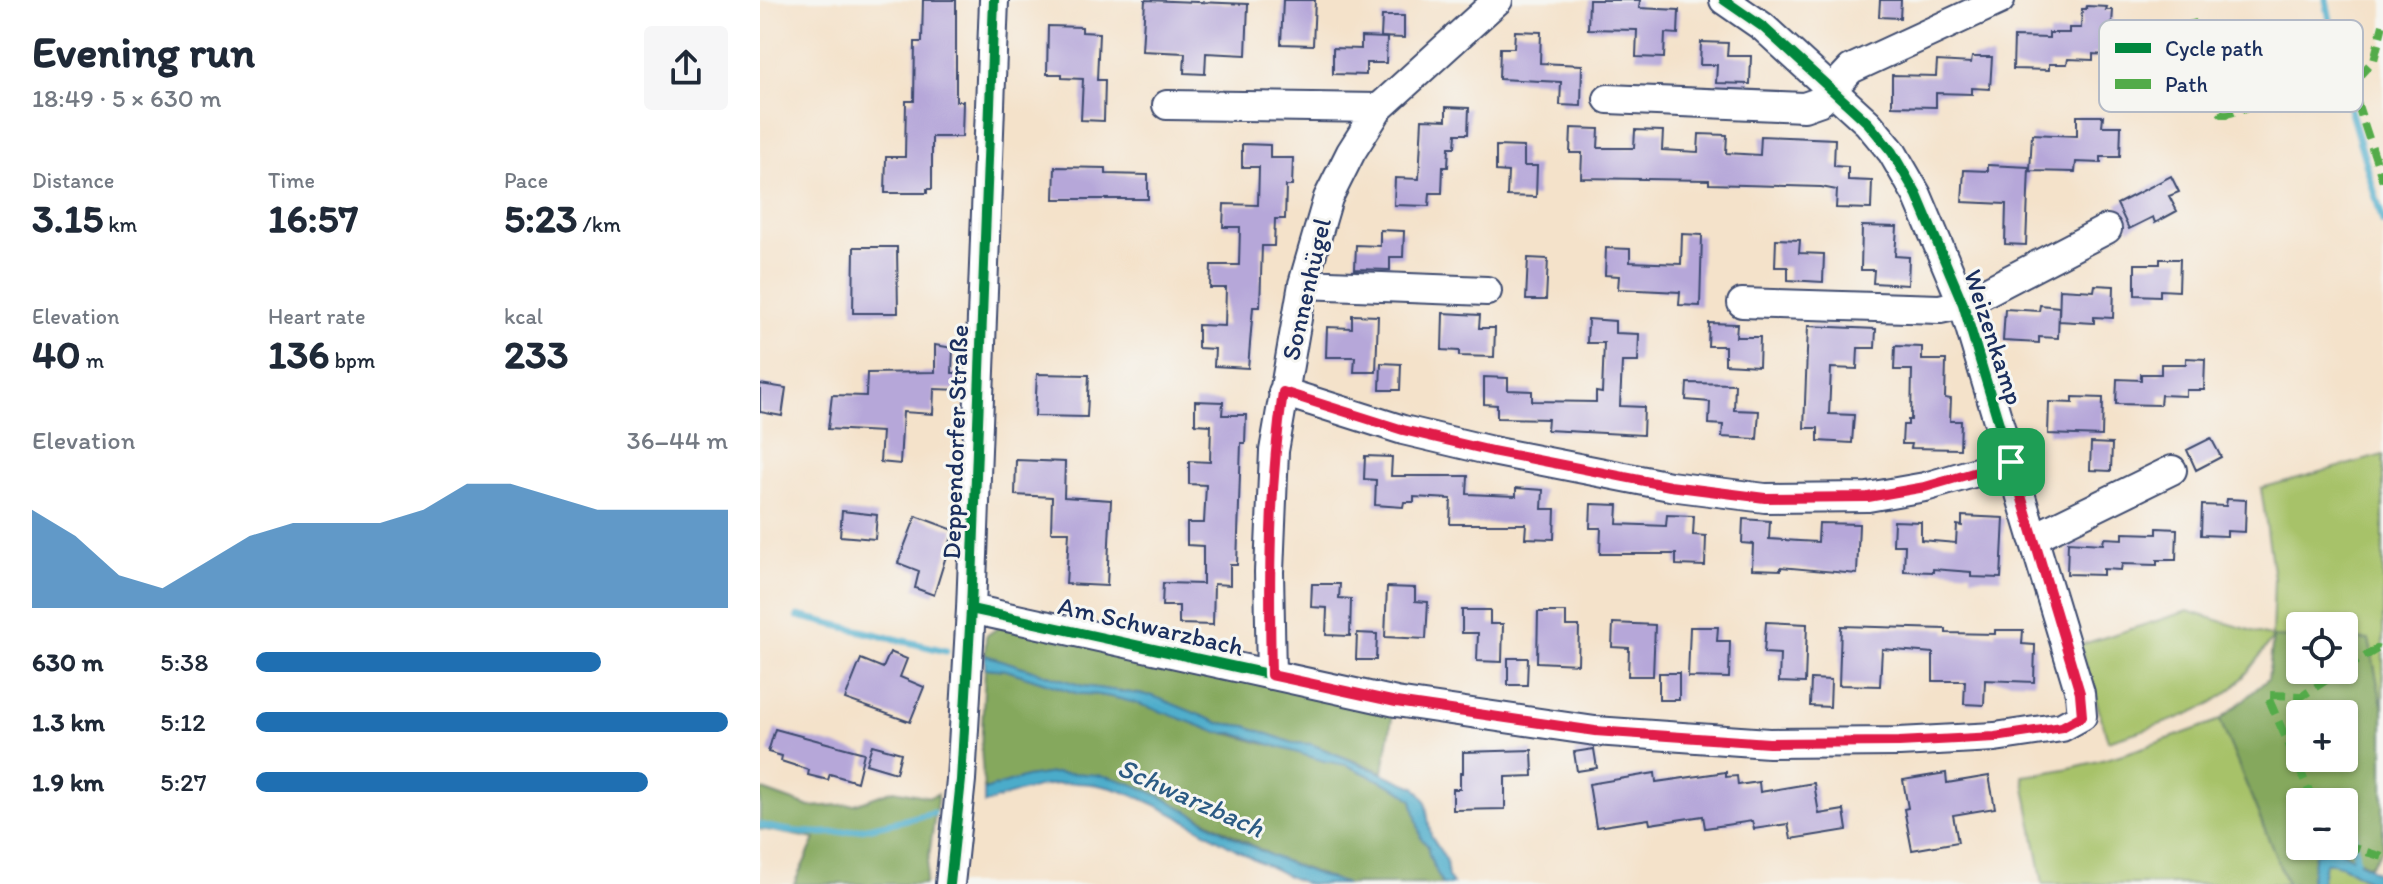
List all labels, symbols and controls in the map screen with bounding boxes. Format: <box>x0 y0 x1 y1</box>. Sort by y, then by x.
legend <box>2099 20 2363 112</box>
text: Evening run <box>32 25 255 78</box>
button: share <box>644 26 728 110</box>
text: Cycle path <box>2165 35 2264 62</box>
text: Path <box>2165 71 2208 98</box>
text: 18:49 · 5 × 630 m <box>32 82 222 114</box>
text: Distance <box>32 167 114 194</box>
text: Time <box>268 167 315 194</box>
text: Pace <box>504 167 548 194</box>
text: 3.15 <box>32 194 103 242</box>
text: 16:57 <box>268 194 358 242</box>
text: 5:23 <box>504 194 578 242</box>
text: km <box>103 211 137 238</box>
text: /km <box>578 211 621 238</box>
street label: Sonnenhügel <box>1274 215 1338 363</box>
street label: Weizenkamp <box>1957 265 2031 409</box>
text: Elevation <box>32 303 119 330</box>
text: Heart rate <box>268 303 365 330</box>
text: kcal <box>504 303 543 330</box>
street label: Deppendorfer Straße <box>935 324 975 560</box>
text: 40 <box>32 330 81 378</box>
text: 136 <box>268 330 330 378</box>
text: 233 <box>504 330 569 378</box>
text: m <box>81 347 104 374</box>
text: bpm <box>330 347 375 374</box>
text: Elevation <box>32 424 135 456</box>
text: 36–44 m <box>627 424 728 456</box>
pin <box>1977 428 2045 496</box>
icon: arrive <box>1989 440 2033 484</box>
street label: Am Schwarzbach <box>1055 589 1247 663</box>
map controls <box>2286 612 2358 860</box>
button: locate <box>2286 612 2358 684</box>
text: 630 m <box>32 646 104 678</box>
text: 5:38 <box>160 646 208 678</box>
button: + <box>2286 700 2358 772</box>
text: 1.3 km <box>32 706 105 738</box>
text: 5:12 <box>160 706 206 738</box>
water label: Schwarzbach <box>1113 750 1270 845</box>
text: 1.9 km <box>32 766 104 798</box>
text: 5:27 <box>160 766 207 798</box>
button: − <box>2286 788 2358 860</box>

